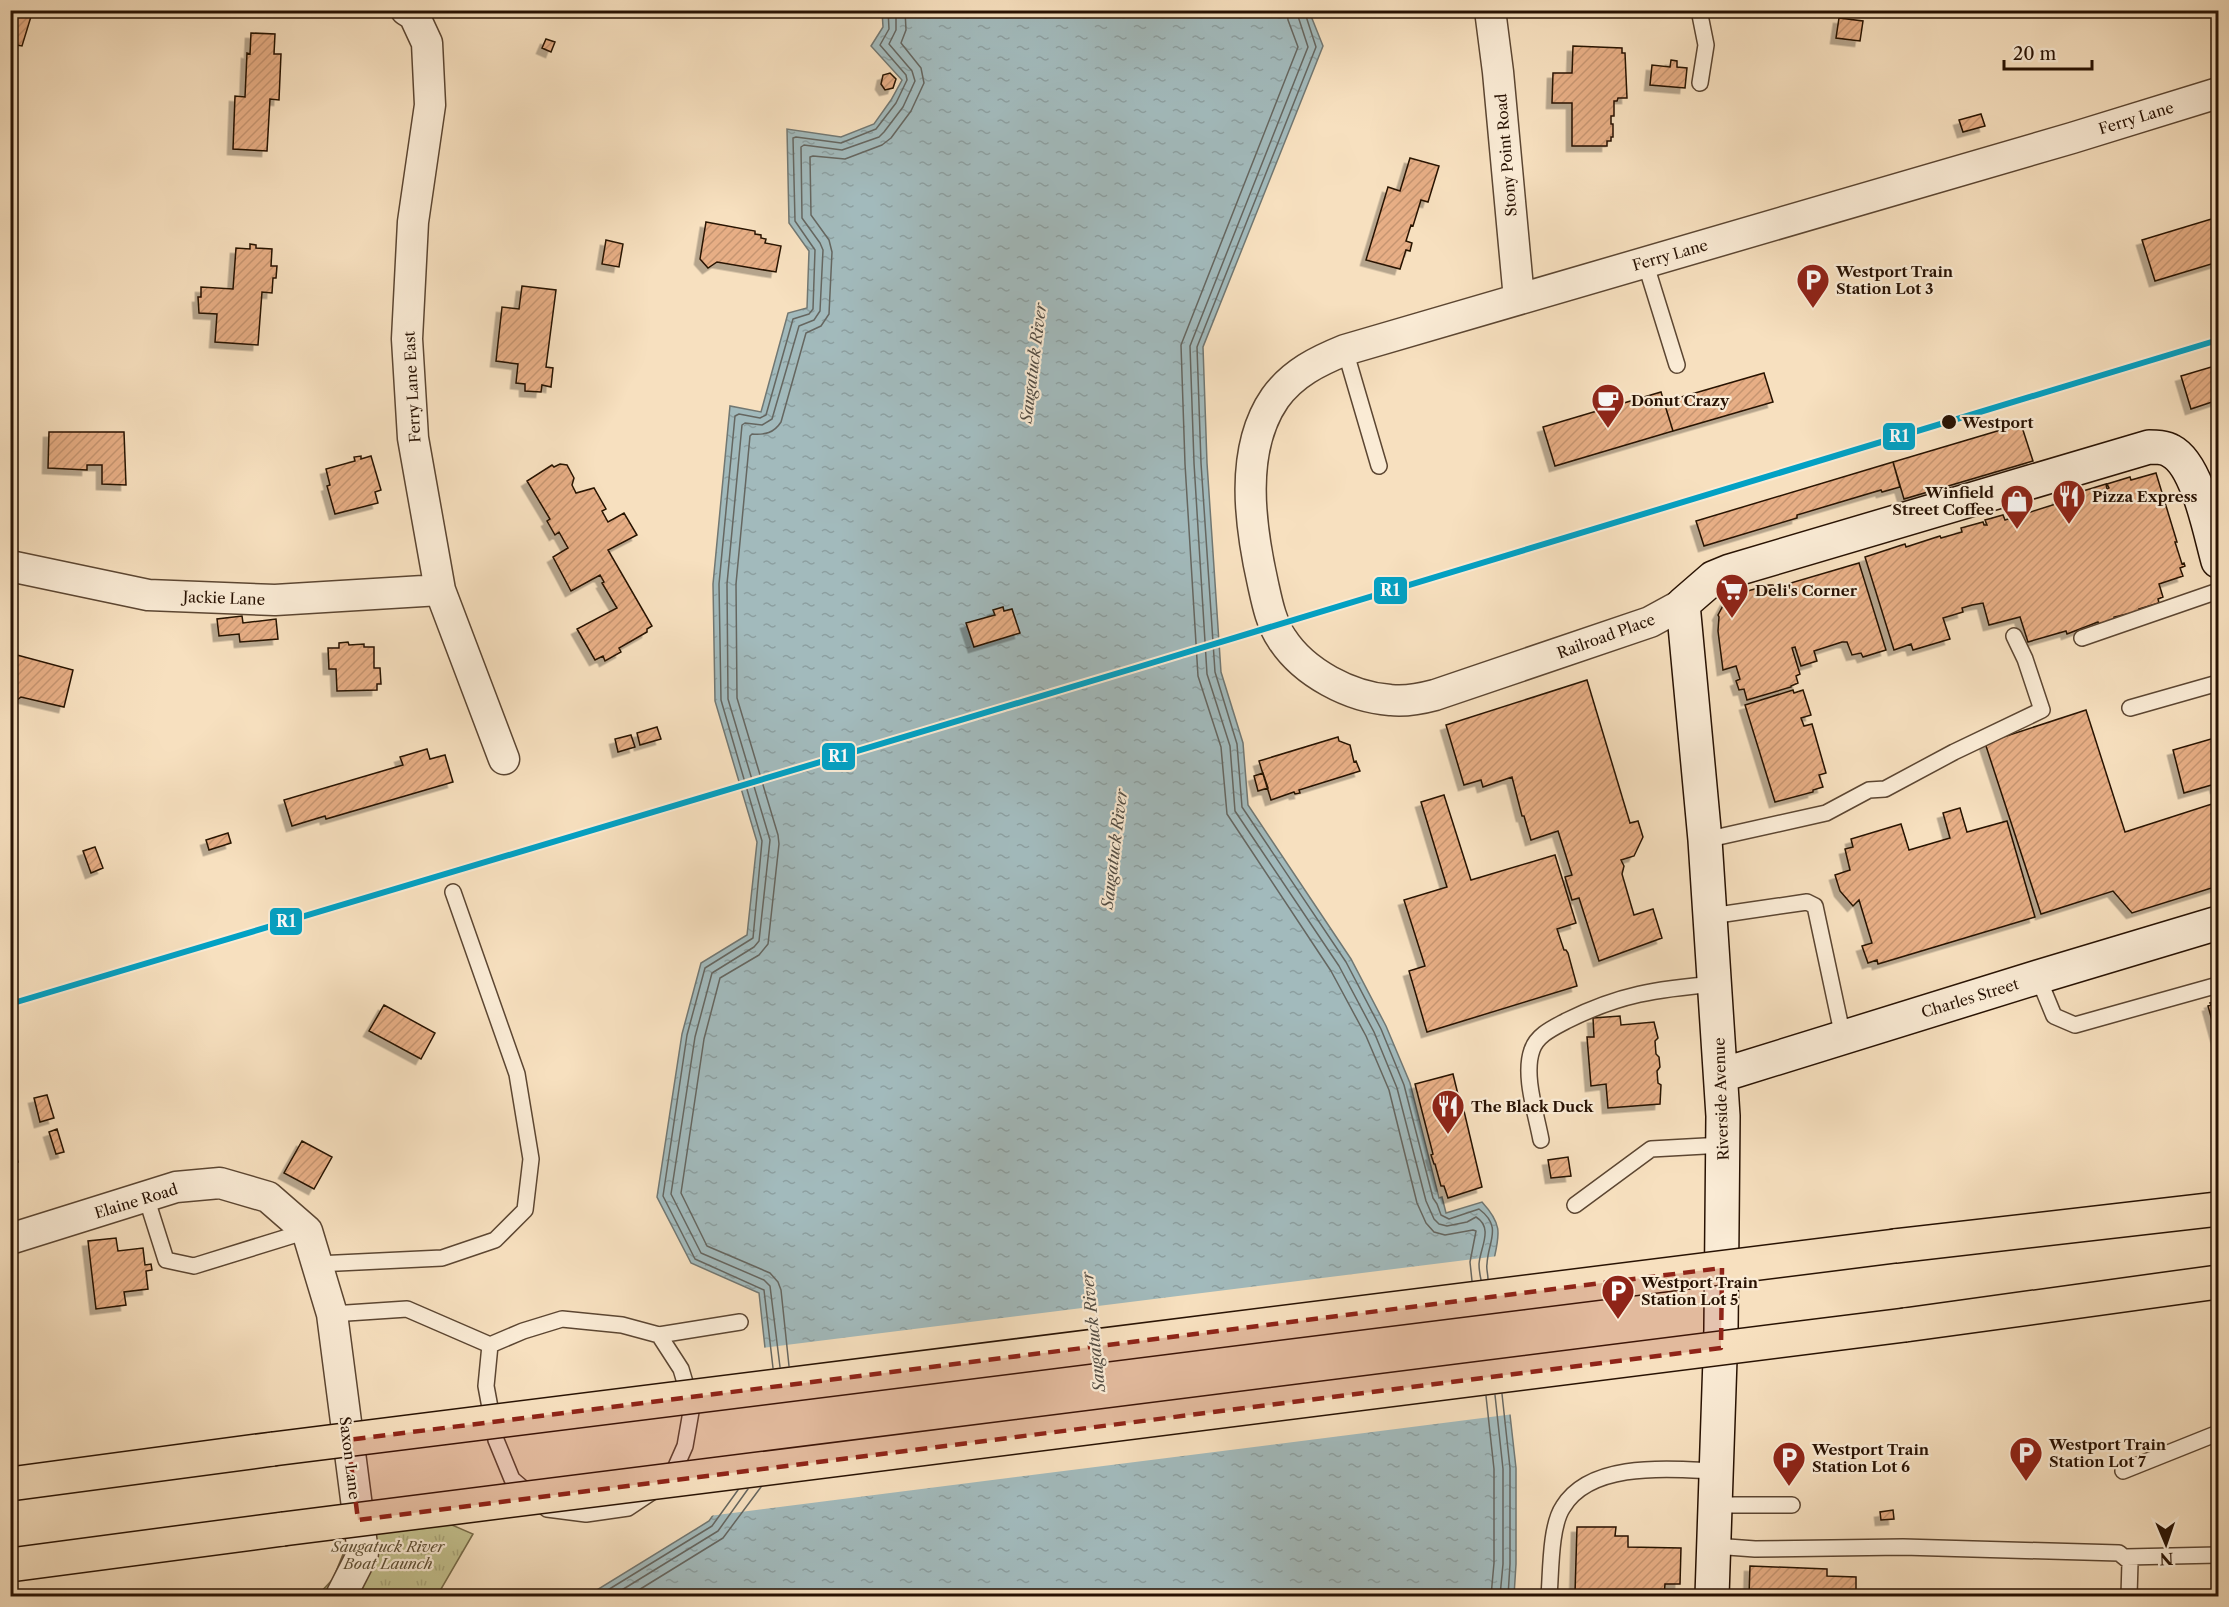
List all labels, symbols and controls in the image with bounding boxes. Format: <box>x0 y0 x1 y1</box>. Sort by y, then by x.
scale bar <box>2004 33 2092 71</box>
text: 20 m <box>2013 43 2057 65</box>
street label: Stony Point Road <box>1491 93 1521 217</box>
street label: Ferry Lane <box>2096 98 2176 138</box>
street label: Ferry Lane <box>1630 235 1710 275</box>
parking icon: Westport Train Station Lot 3 <box>1795 262 1831 309</box>
place label: Westport Train Station Lot 3 <box>1835 262 1954 298</box>
water label: Saugatuck River <box>1016 300 1050 425</box>
street label: Ferry Lane East <box>400 330 424 443</box>
cafe icon: Donut Crazy <box>1590 382 1626 429</box>
place label: Donut Crazy <box>1631 391 1730 410</box>
marker: Westport <box>1940 413 1958 431</box>
place label: Westport <box>1961 413 2033 432</box>
line badge: R1 <box>1882 422 1916 451</box>
text: R1 <box>1889 426 1910 446</box>
restaurant icon: Pizza Express <box>2051 478 2087 525</box>
place label: Winfield Street Coffee <box>1892 483 1994 519</box>
shop icon: Winfield Street Coffee <box>1999 483 2035 530</box>
place label: Pizza Express <box>2092 487 2198 506</box>
supermarket icon: Deli's Corner <box>1714 572 1750 619</box>
line badge: R1 <box>1373 576 1408 605</box>
text: R1 <box>1380 580 1401 600</box>
place label: Deli's Corner <box>1755 581 1858 600</box>
street label: Jackie Lane <box>181 587 265 609</box>
street label: Railroad Place <box>1554 609 1658 663</box>
line badge: R1 <box>821 742 856 771</box>
text: R1 <box>828 746 849 766</box>
water label: Saugatuck River <box>1097 786 1131 911</box>
line badge: R1 <box>269 907 303 936</box>
text: R1 <box>276 911 297 931</box>
street label: Charles Street <box>1919 974 2022 1022</box>
street label: Riverside Avenue <box>1709 1037 1733 1161</box>
restaurant icon: The Black Duck <box>1430 1088 1466 1135</box>
place label: The Black Duck <box>1471 1097 1594 1116</box>
street label: Elaine Road <box>92 1179 180 1223</box>
water label: Saugatuck River <box>1077 1269 1109 1394</box>
parking icon: Westport Train Station Lot 5 <box>1600 1273 1636 1320</box>
place label: Westport Train Station Lot 5 <box>1640 1273 1759 1309</box>
street label: Saxon Lane <box>335 1415 365 1501</box>
parking icon: Westport Train Station Lot 7 <box>2008 1435 2044 1482</box>
place label: Westport Train Station Lot 7 <box>2048 1435 2167 1471</box>
parking icon: Westport Train Station Lot 6 <box>1771 1440 1807 1487</box>
place label: Westport Train Station Lot 6 <box>1811 1440 1930 1476</box>
north arrow <box>2136 1514 2196 1574</box>
park label: Saugatuck River Boat Launch <box>330 1537 446 1573</box>
text: N <box>2159 1549 2174 1569</box>

